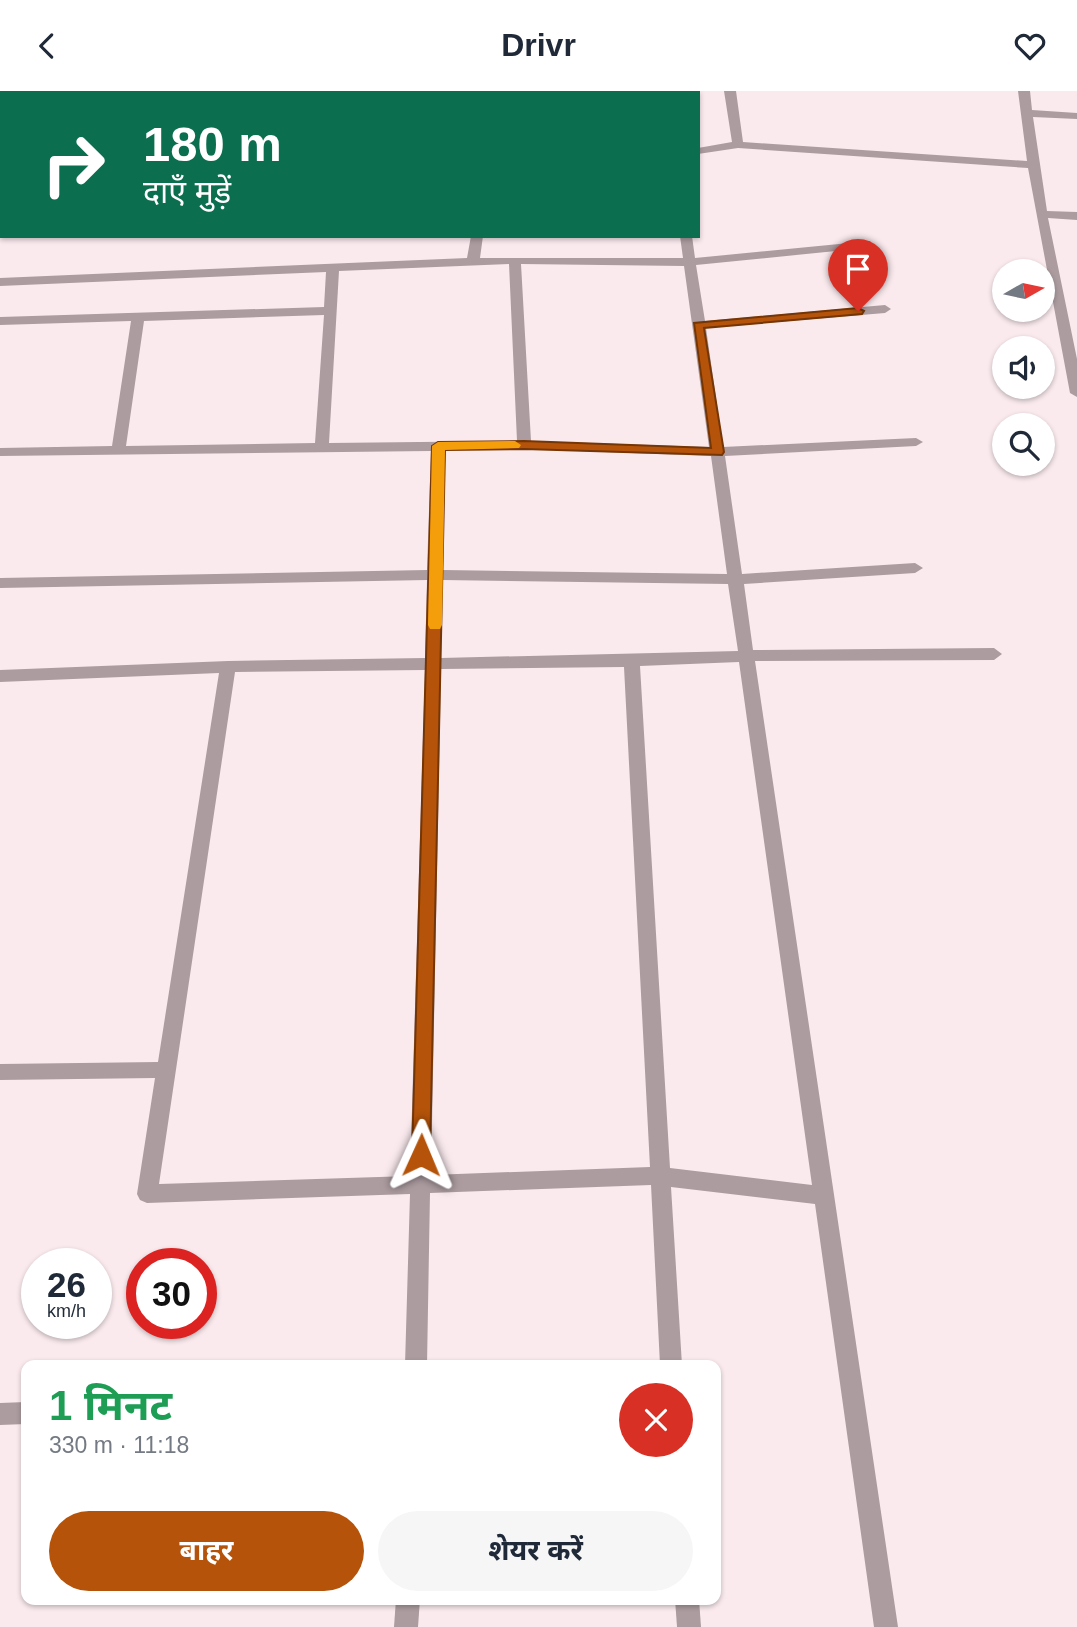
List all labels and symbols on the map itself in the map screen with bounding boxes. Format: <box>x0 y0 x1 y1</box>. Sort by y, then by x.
pin <box>828 239 888 311</box>
north arrow <box>992 259 1055 322</box>
position arrow <box>384 1118 458 1192</box>
speed limit sign: 30 <box>126 1248 217 1339</box>

